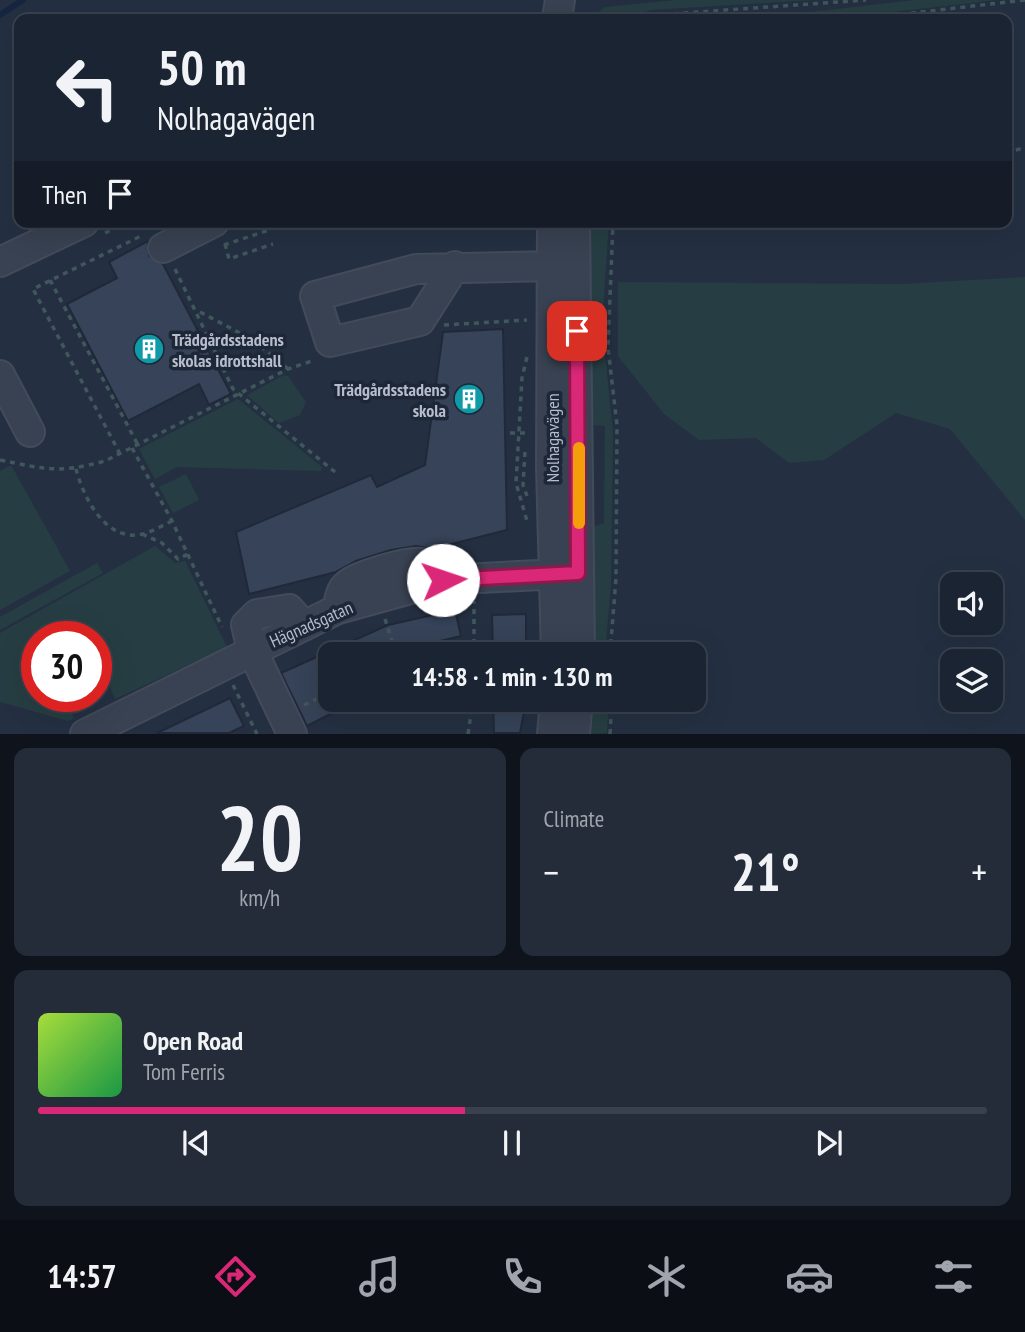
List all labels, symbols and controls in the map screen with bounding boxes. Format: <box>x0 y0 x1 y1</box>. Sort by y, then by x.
text: 50 m <box>157 35 246 99</box>
icon: left <box>42 42 133 133</box>
text: Nolhagavägen <box>157 97 315 139</box>
icon: arrive <box>101 175 139 213</box>
text: Then <box>42 178 87 211</box>
pin <box>547 301 607 361</box>
icon: arrive <box>558 312 596 350</box>
place label: Trädgårdsstadens skolas idrottshall <box>172 328 284 372</box>
building icon: Trädgårdsstadens skolas idrottshall <box>132 332 166 366</box>
place label: Trädgårdsstadens skola <box>334 378 446 422</box>
building icon: Trädgårdsstadens skola <box>452 382 486 416</box>
street label: Nolhagavägen <box>541 393 564 483</box>
position arrow <box>406 543 480 617</box>
map controls <box>940 572 1003 712</box>
button: sound <box>940 572 1003 635</box>
street label: Hägnadsgatan <box>266 595 356 653</box>
speed limit sign: 30 <box>21 621 112 712</box>
button: layers <box>940 649 1003 712</box>
text: 14:58 · 1 min · 130 m <box>412 660 612 693</box>
text: 20 <box>216 778 303 896</box>
text: Climate <box>544 804 604 833</box>
text: 21° <box>731 838 800 905</box>
text: − <box>544 847 559 896</box>
text: + <box>971 847 987 896</box>
text: km/h <box>239 883 280 912</box>
text: Open Road <box>143 1024 243 1057</box>
text: Tom Ferris <box>143 1057 225 1086</box>
icon: previous <box>177 1124 215 1162</box>
icon: pause <box>493 1124 531 1162</box>
icon: next <box>810 1124 848 1162</box>
icon: directions <box>211 1252 260 1301</box>
icon: music <box>355 1252 404 1301</box>
icon: phone <box>498 1252 547 1301</box>
icon: climate <box>642 1252 691 1301</box>
icon: car <box>785 1252 834 1301</box>
icon: filters <box>929 1252 978 1301</box>
text: 14:57 <box>47 1255 116 1297</box>

